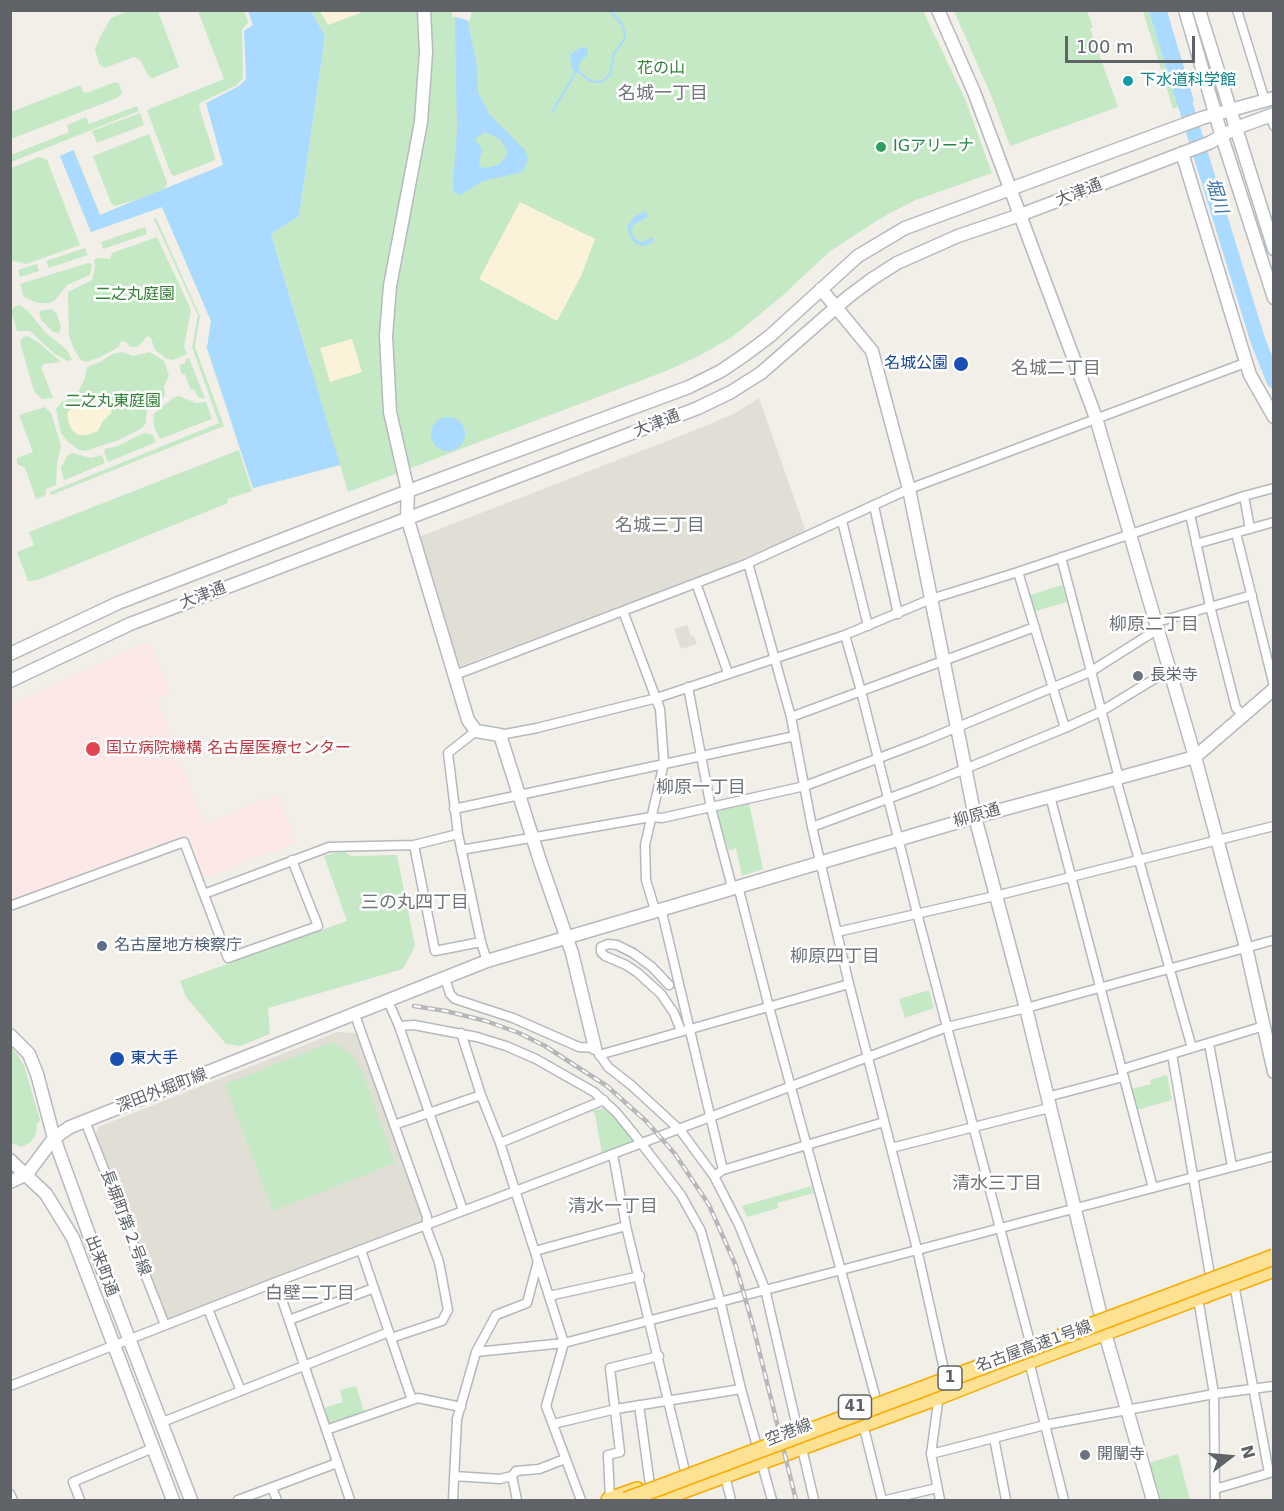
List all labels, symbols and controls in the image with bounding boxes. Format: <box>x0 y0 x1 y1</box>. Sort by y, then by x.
scale bar <box>1068 24 1198 62</box>
text: 100 m <box>1076 36 1134 57</box>
park label: 花の山 <box>637 59 685 79</box>
place label: 下水道科学館 <box>1140 71 1236 91</box>
marker: 下水道科学館 <box>1121 74 1135 88</box>
district label: 名城一丁目 <box>618 83 708 105</box>
place label: IGアリーナ <box>893 137 974 157</box>
marker: IGアリーナ <box>874 140 888 154</box>
street label: 大津通 <box>1053 175 1105 211</box>
water label: 堀川 <box>1200 176 1232 216</box>
park label: 二之丸庭園 <box>95 285 175 305</box>
place label: 名城公園 <box>884 354 948 374</box>
marker: 名城公園 <box>952 355 970 373</box>
district label: 名城二丁目 <box>1011 358 1101 380</box>
park label: 二之丸東庭園 <box>65 392 161 412</box>
street label: 大津通 <box>631 406 683 442</box>
district label: 名城三丁目 <box>615 515 705 537</box>
street label: 大津通 <box>177 578 229 614</box>
district label: 柳原二丁目 <box>1109 614 1199 636</box>
place label: 長栄寺 <box>1150 666 1198 686</box>
marker: 長栄寺 <box>1131 669 1145 683</box>
place label: 国立病院機構 名古屋医療センター <box>106 739 351 759</box>
marker: 国立病院機構 名古屋医療センター <box>84 740 102 758</box>
district label: 柳原一丁目 <box>656 777 746 799</box>
street label: 柳原通 <box>951 800 1003 832</box>
district label: 三の丸四丁目 <box>361 892 469 914</box>
place label: 名古屋地方検察庁 <box>114 936 242 956</box>
marker: 名古屋地方検察庁 <box>95 939 109 953</box>
district label: 柳原四丁目 <box>790 946 880 968</box>
place label: 東大手 <box>130 1049 178 1069</box>
marker: 東大手 <box>108 1050 126 1068</box>
street label: 深田外堀町線 <box>114 1065 210 1117</box>
street label: 長塀町第２号線 <box>96 1167 154 1279</box>
district label: 清水三丁目 <box>952 1173 1042 1195</box>
district label: 清水一丁目 <box>568 1196 658 1218</box>
street label: 出来町通 <box>81 1233 121 1299</box>
district label: 白壁二丁目 <box>265 1283 355 1305</box>
street label: 名古屋高速1号線 <box>973 1317 1095 1377</box>
road number: 1 <box>938 1366 962 1390</box>
road number: 41 <box>838 1395 872 1419</box>
street label: 空港線 <box>763 1415 815 1451</box>
north arrow <box>1200 1427 1260 1487</box>
text: N <box>1237 1443 1259 1461</box>
place label: 開闡寺 <box>1097 1445 1145 1465</box>
marker: 開闡寺 <box>1078 1448 1092 1462</box>

